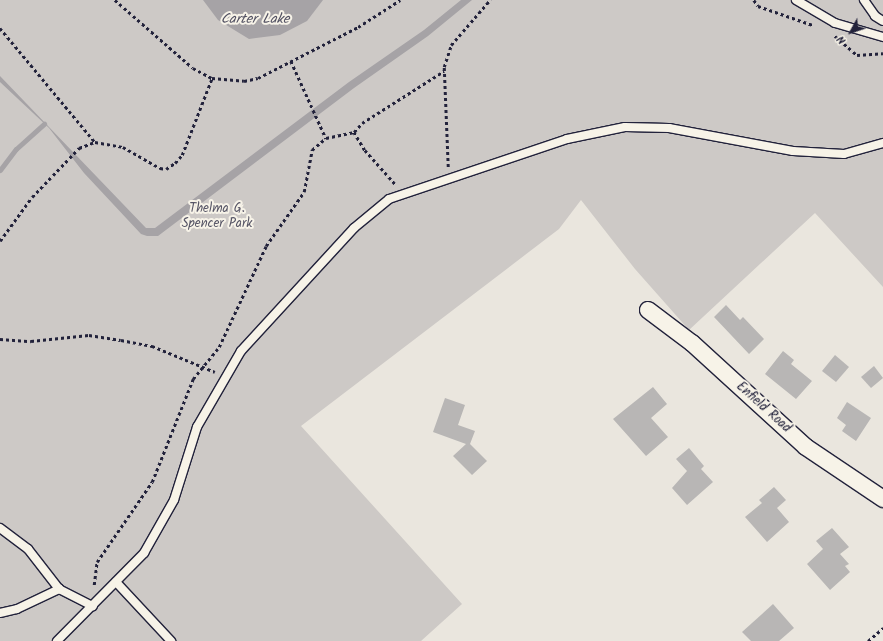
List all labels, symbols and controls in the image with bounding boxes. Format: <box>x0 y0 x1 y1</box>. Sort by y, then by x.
water label: Carter Lake <box>221 11 289 27</box>
north arrow <box>831 12 871 52</box>
text: N <box>833 31 851 48</box>
park label: Thelma G. Spencer Park <box>182 202 252 233</box>
street label: Enfield Road <box>732 379 794 437</box>

